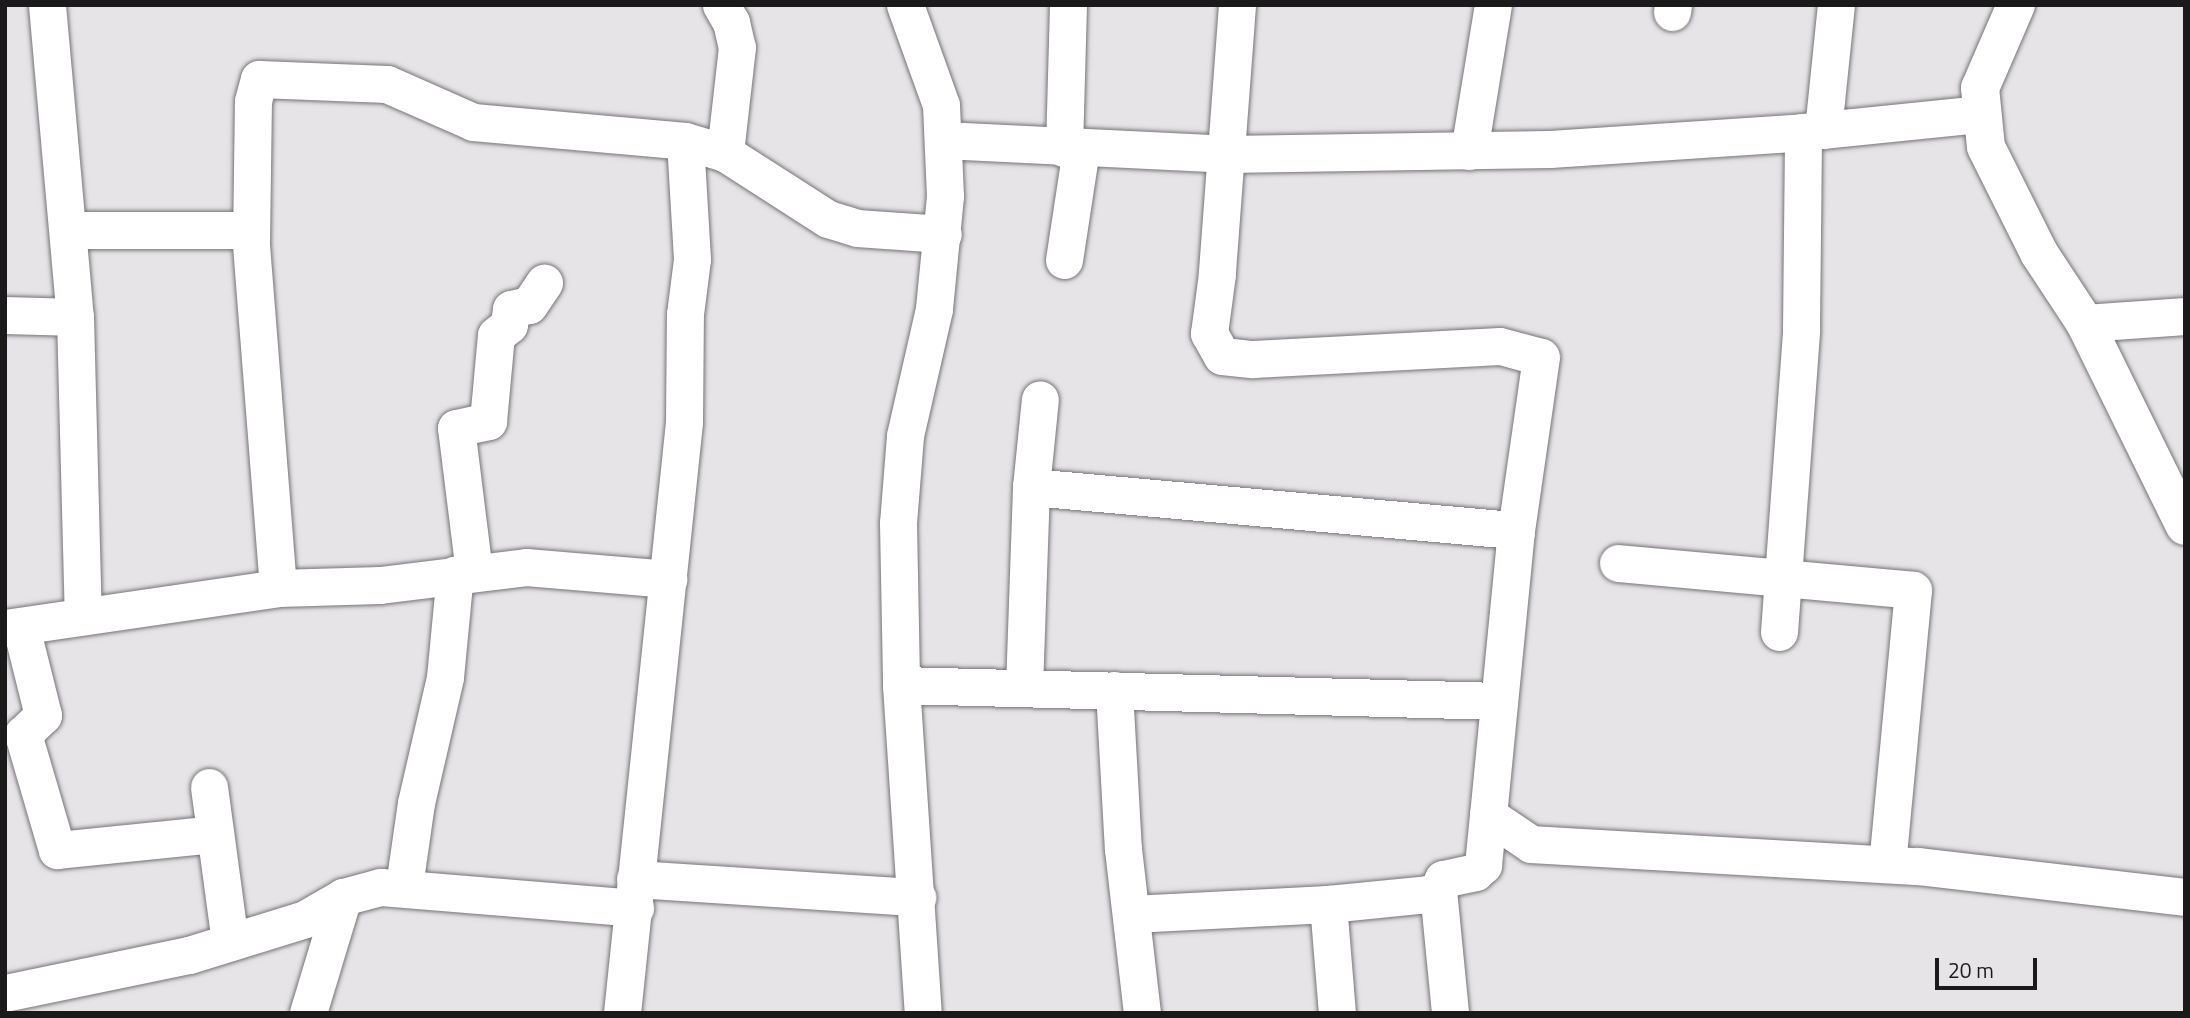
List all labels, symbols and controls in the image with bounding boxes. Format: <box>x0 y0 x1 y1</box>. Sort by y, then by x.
scale bar <box>1938 944 2039 988</box>
text: 20 m <box>1948 954 1994 986</box>

